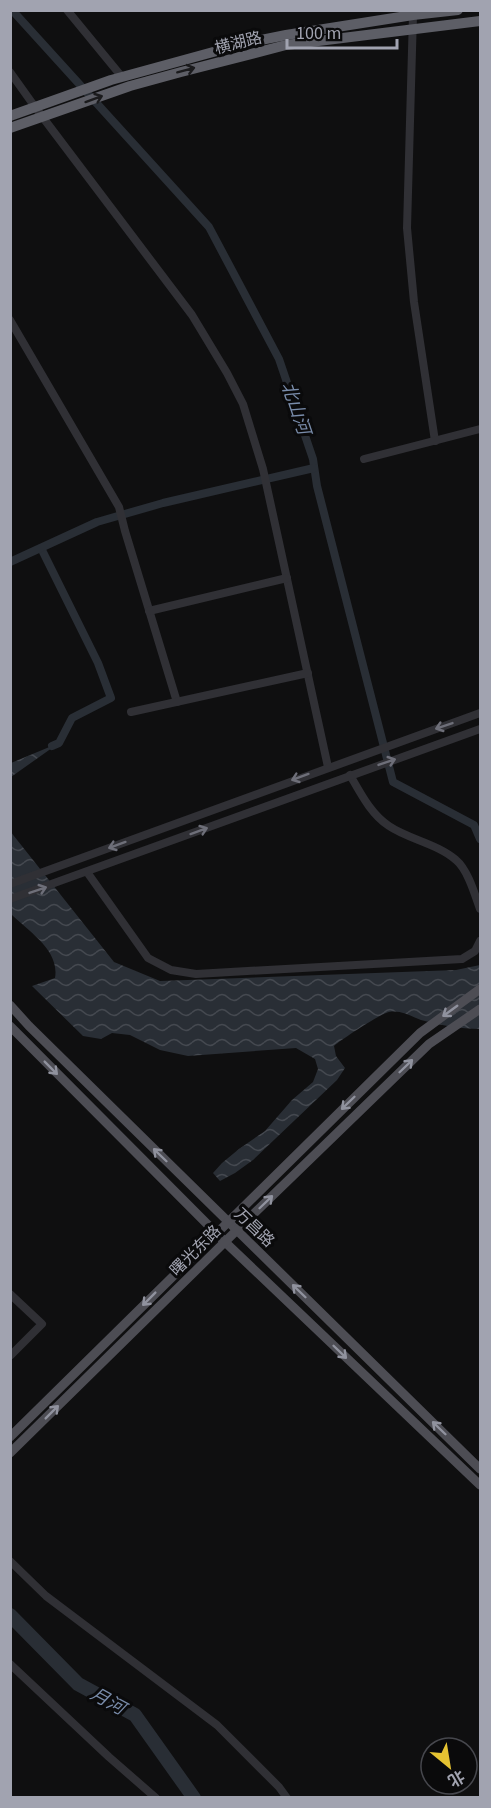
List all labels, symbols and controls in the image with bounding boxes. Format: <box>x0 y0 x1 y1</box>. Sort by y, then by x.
scale bar <box>287 12 396 50</box>
text: 100 m <box>296 21 341 46</box>
street label: 横湖路 <box>212 26 264 59</box>
one-way arrow <box>176 64 195 76</box>
one-way arrow <box>84 93 103 104</box>
water label: 北山河 <box>275 379 317 441</box>
one-way arrow <box>435 721 454 732</box>
one-way arrow <box>377 756 396 767</box>
one-way arrow <box>291 773 310 784</box>
one-way arrow <box>189 824 208 835</box>
one-way arrow <box>108 840 127 851</box>
one-way arrow <box>28 883 47 894</box>
one-way arrow <box>443 1005 459 1017</box>
one-way arrow <box>398 1059 413 1073</box>
one-way arrow <box>44 1060 59 1075</box>
one-way arrow <box>340 1096 355 1111</box>
one-way arrow <box>152 1148 167 1162</box>
one-way arrow <box>258 1194 273 1209</box>
street label: 万昌路 <box>229 1203 279 1252</box>
street label: 曙光东路 <box>165 1220 226 1281</box>
one-way arrow <box>292 1284 307 1299</box>
one-way arrow <box>142 1292 157 1307</box>
one-way arrow <box>333 1344 348 1359</box>
one-way arrow <box>45 1405 60 1420</box>
one-way arrow <box>431 1420 446 1435</box>
water label: 月河 <box>86 1682 132 1723</box>
north arrow <box>419 1736 479 1796</box>
text: 北 <box>444 1765 468 1792</box>

